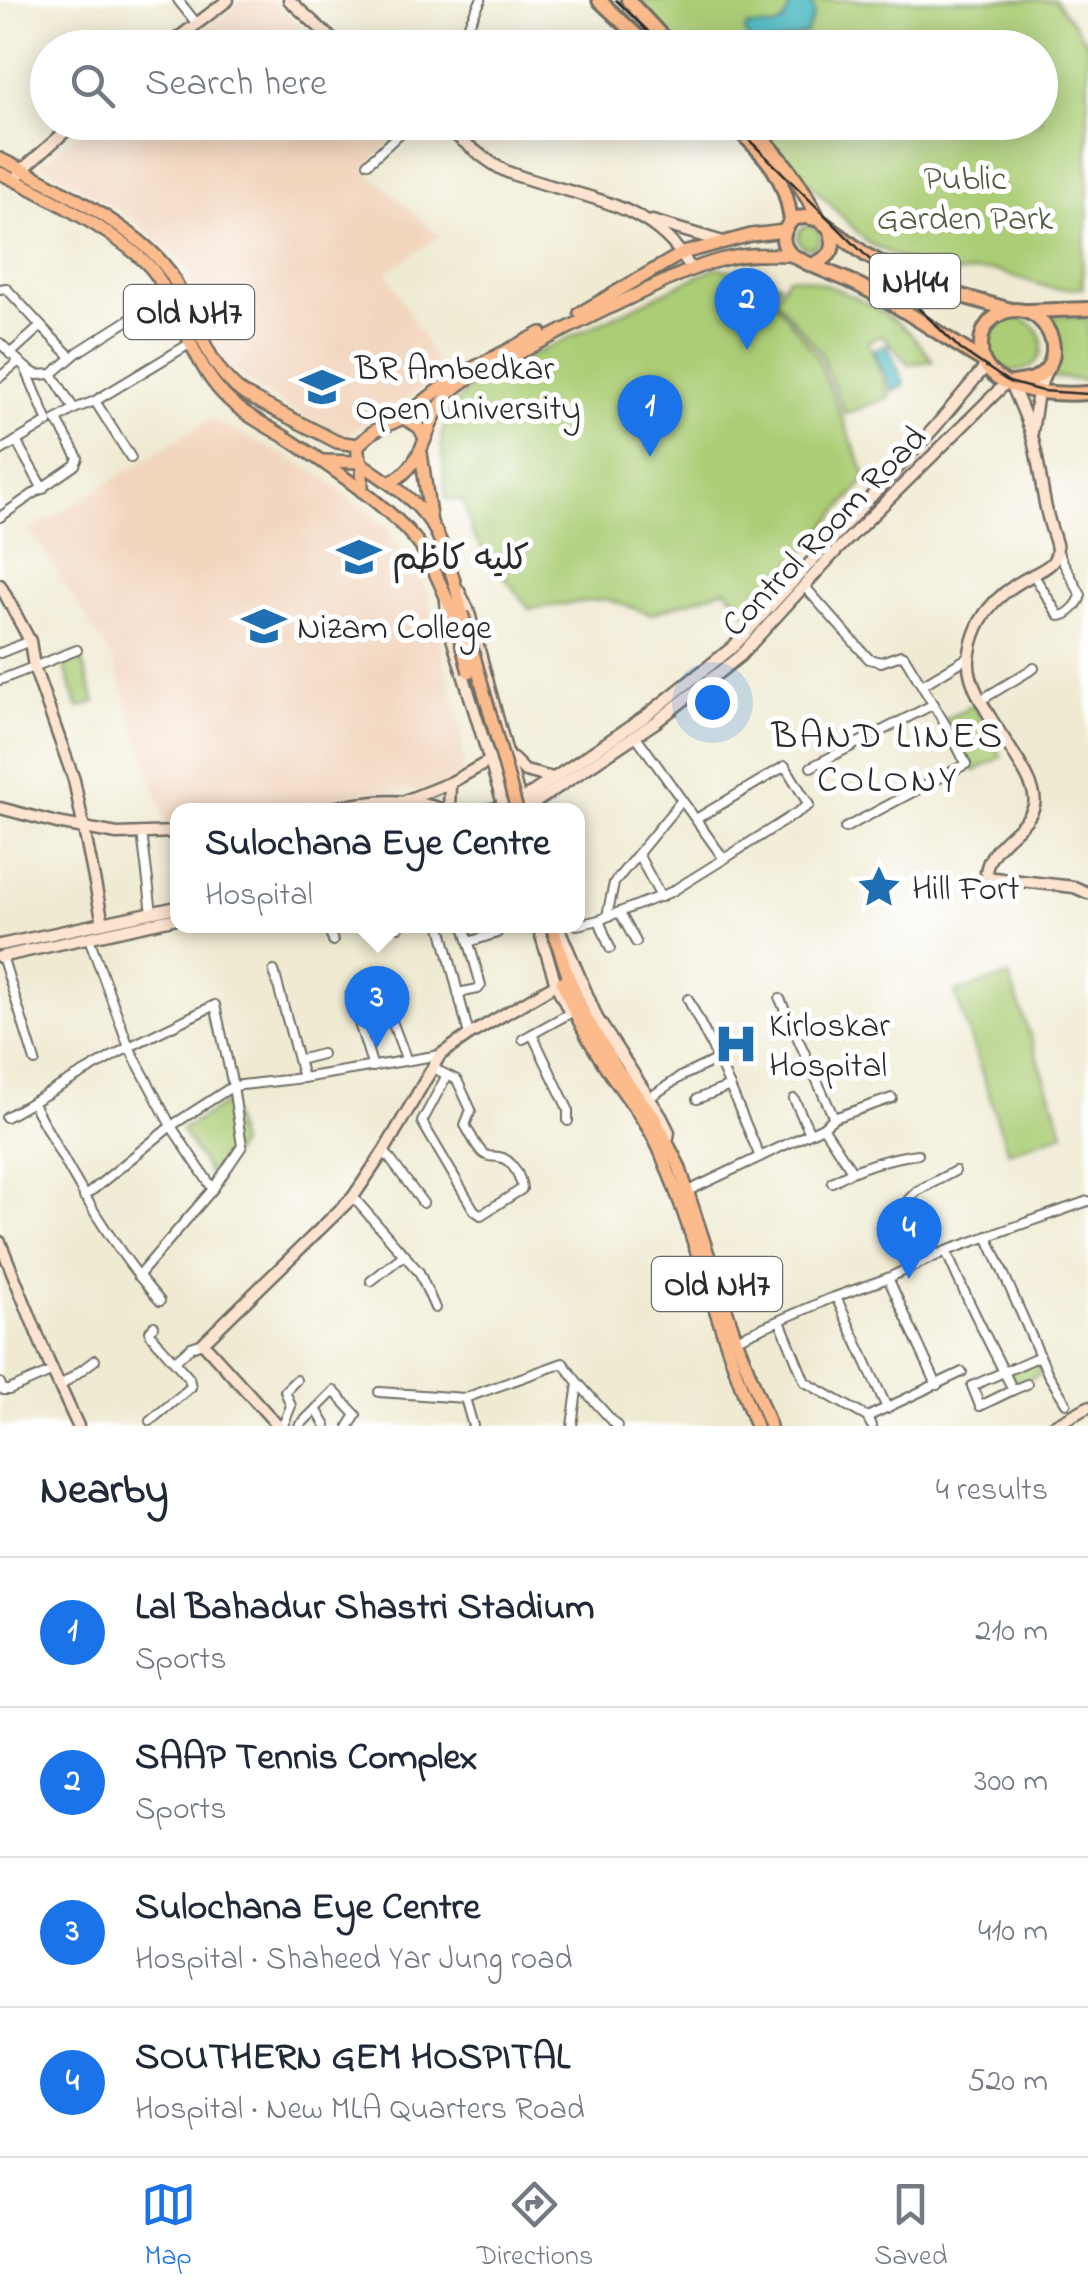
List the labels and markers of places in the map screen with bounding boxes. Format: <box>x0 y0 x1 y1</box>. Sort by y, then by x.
pin: 2 <box>714 268 780 350</box>
place label: BR Ambedkar Open University <box>354 345 581 436</box>
school or university icon: BR Ambedkar Open University <box>298 363 346 411</box>
pin: 1 <box>618 374 682 457</box>
school or university icon: كليه كاظم <box>335 533 383 581</box>
place label: كليه كاظم <box>392 535 529 586</box>
school or university icon: Nizam College <box>240 602 288 650</box>
place label: Nizam College <box>297 604 492 655</box>
place icon: Hill Fort <box>855 863 903 911</box>
place label: Hill Fort <box>912 865 1020 916</box>
pin: 3 <box>344 966 410 1048</box>
place label: Kirloskar Hospital <box>769 1002 890 1093</box>
hospital icon: Kirloskar Hospital <box>712 1020 760 1068</box>
pin: 4 <box>876 1196 942 1279</box>

